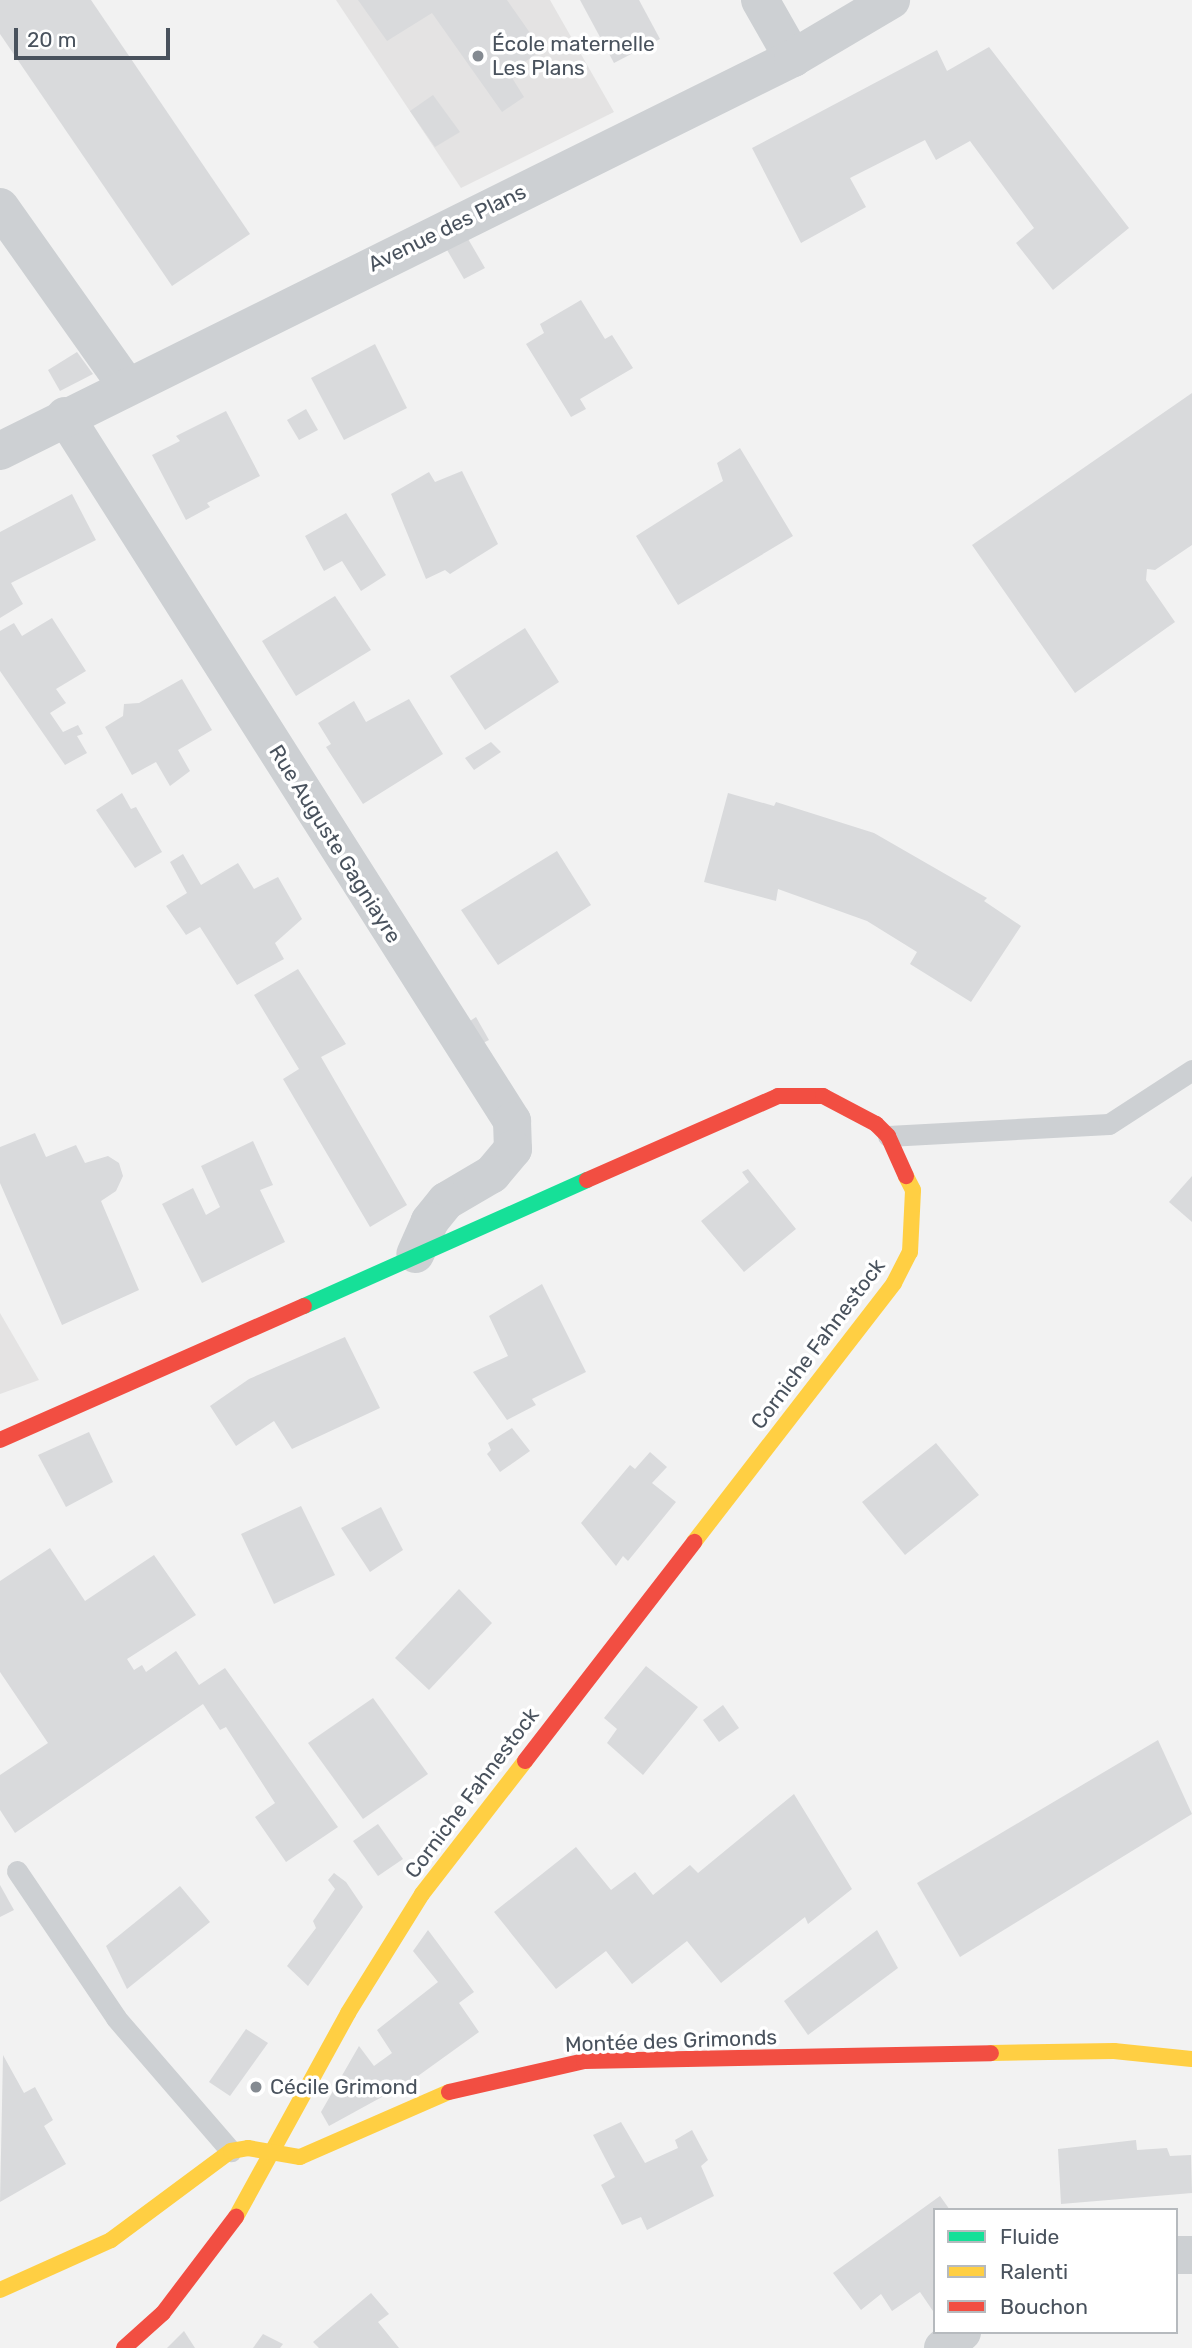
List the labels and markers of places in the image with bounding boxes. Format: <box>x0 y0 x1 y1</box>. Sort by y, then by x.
place label: École maternelle Les Plans <box>492 31 655 81</box>
marker: École maternelle Les Plans <box>470 48 486 64</box>
place label: Cécile Grimond <box>270 2074 418 2100</box>
marker: Cécile Grimond <box>248 2079 264 2095</box>

